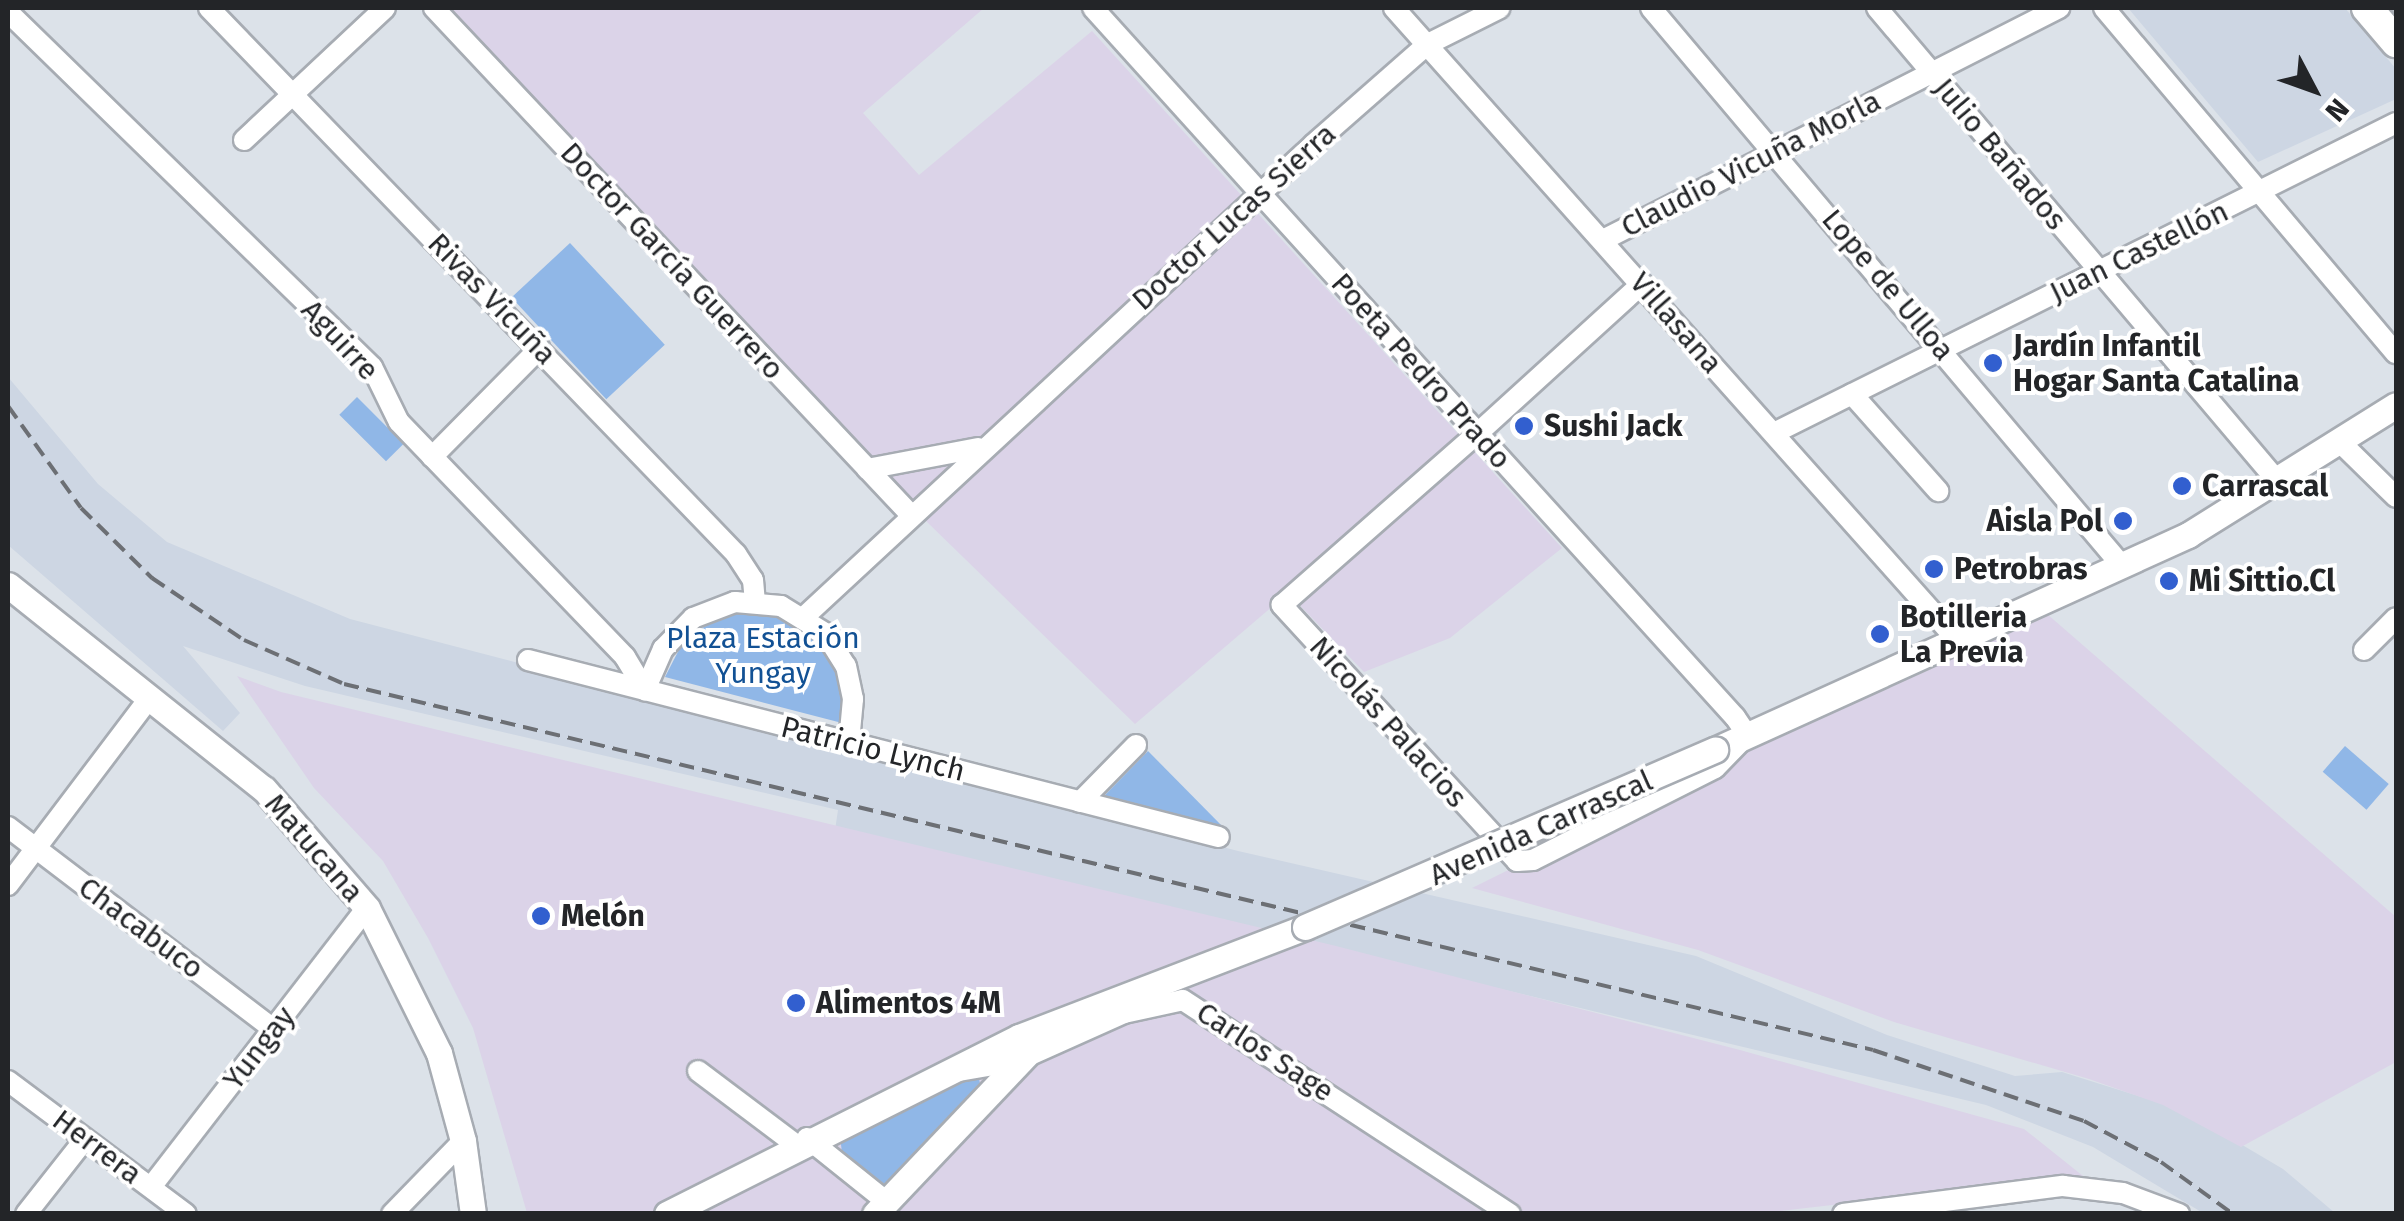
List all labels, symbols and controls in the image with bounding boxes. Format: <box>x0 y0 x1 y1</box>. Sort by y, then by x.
north arrow <box>2264 40 2364 140</box>
street label: Julio Bañados <box>1926 71 2074 237</box>
street label: Claudio Vicuña Morla <box>1615 83 1887 245</box>
text: N <box>2318 92 2356 128</box>
street label: Doctor Lucas Sierra <box>1125 116 1343 318</box>
street label: Doctor García Guerrero <box>553 135 791 387</box>
street label: Juan Castellón <box>2044 193 2234 311</box>
street label: Lope de Ulloa <box>1814 202 1962 368</box>
street label: Rivas Vicuña <box>420 226 564 372</box>
street label: Villasana <box>1622 265 1730 381</box>
street label: Poeta Pedro Prado <box>1324 266 1518 476</box>
street label: Aguirre <box>294 292 386 388</box>
place label: Jardín Infantil Hogar Santa Catalina <box>2013 328 2299 398</box>
marker: Jardín Infantil Hogar Santa Catalina <box>1982 352 2004 374</box>
place label: Sushi Jack <box>1544 408 1683 444</box>
marker: Sushi Jack <box>1513 415 1535 437</box>
place label: Carrascal <box>2202 468 2328 504</box>
marker: Carrascal <box>2171 475 2193 497</box>
place label: Aisla Pol <box>1987 503 2103 539</box>
marker: Aisla Pol <box>2112 510 2134 532</box>
place label: Petrobras <box>1954 551 2087 587</box>
marker: Petrobras <box>1923 558 1945 580</box>
place label: Mi Sittio.Cl <box>2189 563 2335 599</box>
marker: Mi Sittio.Cl <box>2158 570 2180 592</box>
place label: Botilleria La Previa <box>1900 599 2027 670</box>
park label: Plaza Estación Yungay <box>666 620 860 690</box>
marker: Botilleria La Previa <box>1869 623 1891 645</box>
street label: Nicolás Palacios <box>1302 629 1474 815</box>
street label: Patricio Lynch <box>777 709 969 789</box>
street label: Avenida Carrascal <box>1424 763 1658 893</box>
street label: Matucana <box>257 786 371 910</box>
street label: Chacabuco <box>71 869 211 987</box>
place label: Melón <box>561 898 645 934</box>
marker: Melón <box>530 905 552 927</box>
place label: Alimentos 4M <box>816 985 1001 1021</box>
marker: Alimentos 4M <box>785 992 807 1014</box>
street label: Carlos Sage <box>1190 994 1340 1110</box>
street label: Yungay <box>215 999 303 1097</box>
street label: Herrera <box>45 1102 149 1192</box>

